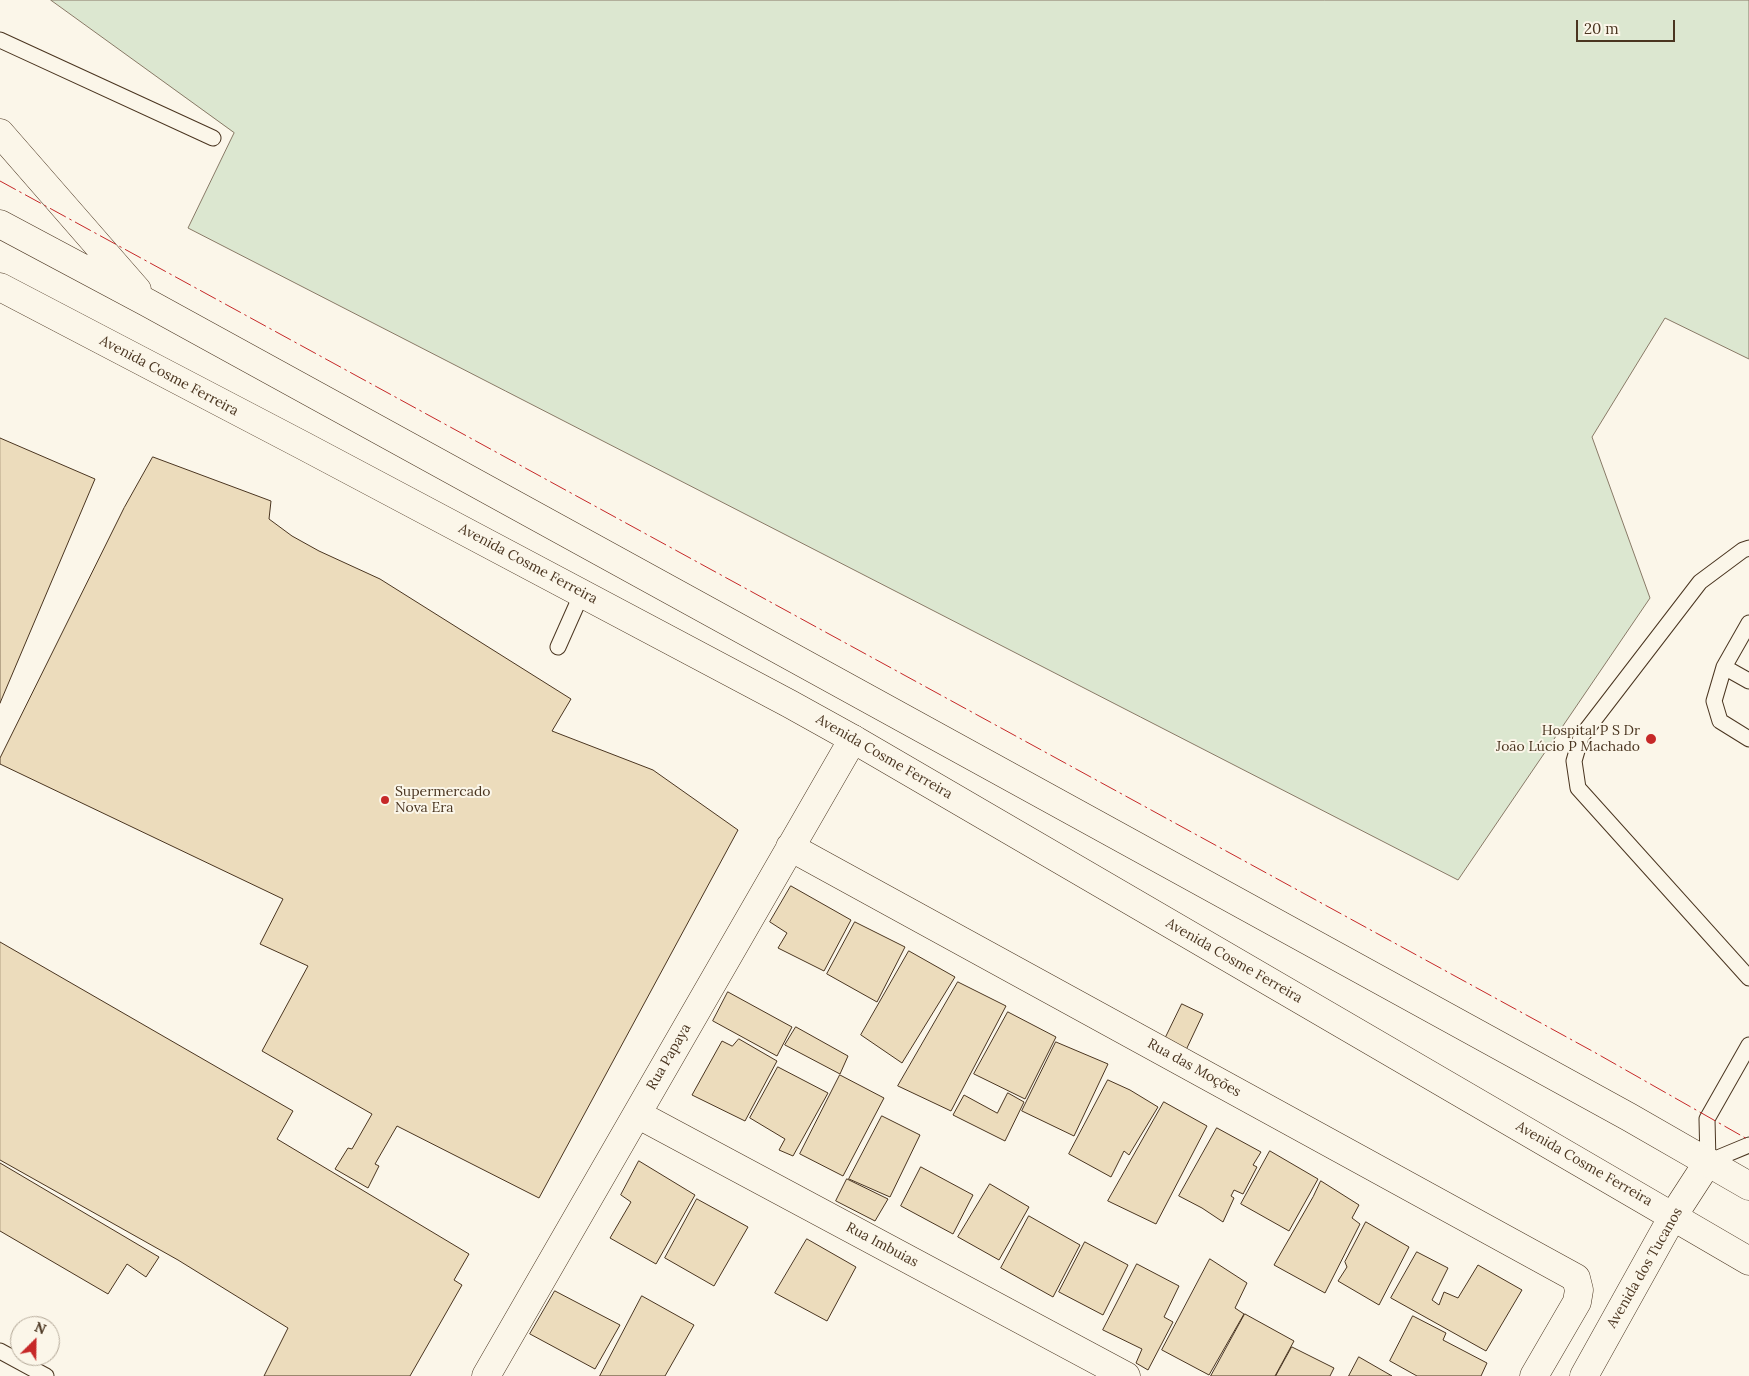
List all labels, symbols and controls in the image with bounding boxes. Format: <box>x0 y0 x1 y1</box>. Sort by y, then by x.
scale bar <box>1579 10 1678 42</box>
text: 20 m <box>1584 19 1619 38</box>
street label: Avenida Cosme Ferreira <box>97 332 241 420</box>
street label: Avenida Cosme Ferreira <box>456 520 600 608</box>
street label: Avenida Cosme Ferreira <box>813 711 955 803</box>
place label: Hospital P S Dr João Lúcio P Machado <box>1496 723 1640 756</box>
marker: Hospital P S Dr João Lúcio P Machado <box>1644 732 1658 746</box>
place label: Supermercado Nova Era <box>395 784 490 816</box>
marker: Supermercado Nova Era <box>379 794 391 806</box>
street label: Avenida Cosme Ferreira <box>1163 915 1305 1007</box>
street label: Rua Papaya <box>643 1021 695 1093</box>
street label: Rua das Moções <box>1144 1035 1244 1101</box>
street label: Avenida Cosme Ferreira <box>1513 1118 1655 1210</box>
street label: Avenida dos Tucanos <box>1604 1205 1686 1331</box>
street label: Rua Imbuias <box>843 1219 921 1271</box>
north arrow <box>10 1316 60 1366</box>
text: N <box>32 1318 49 1339</box>

